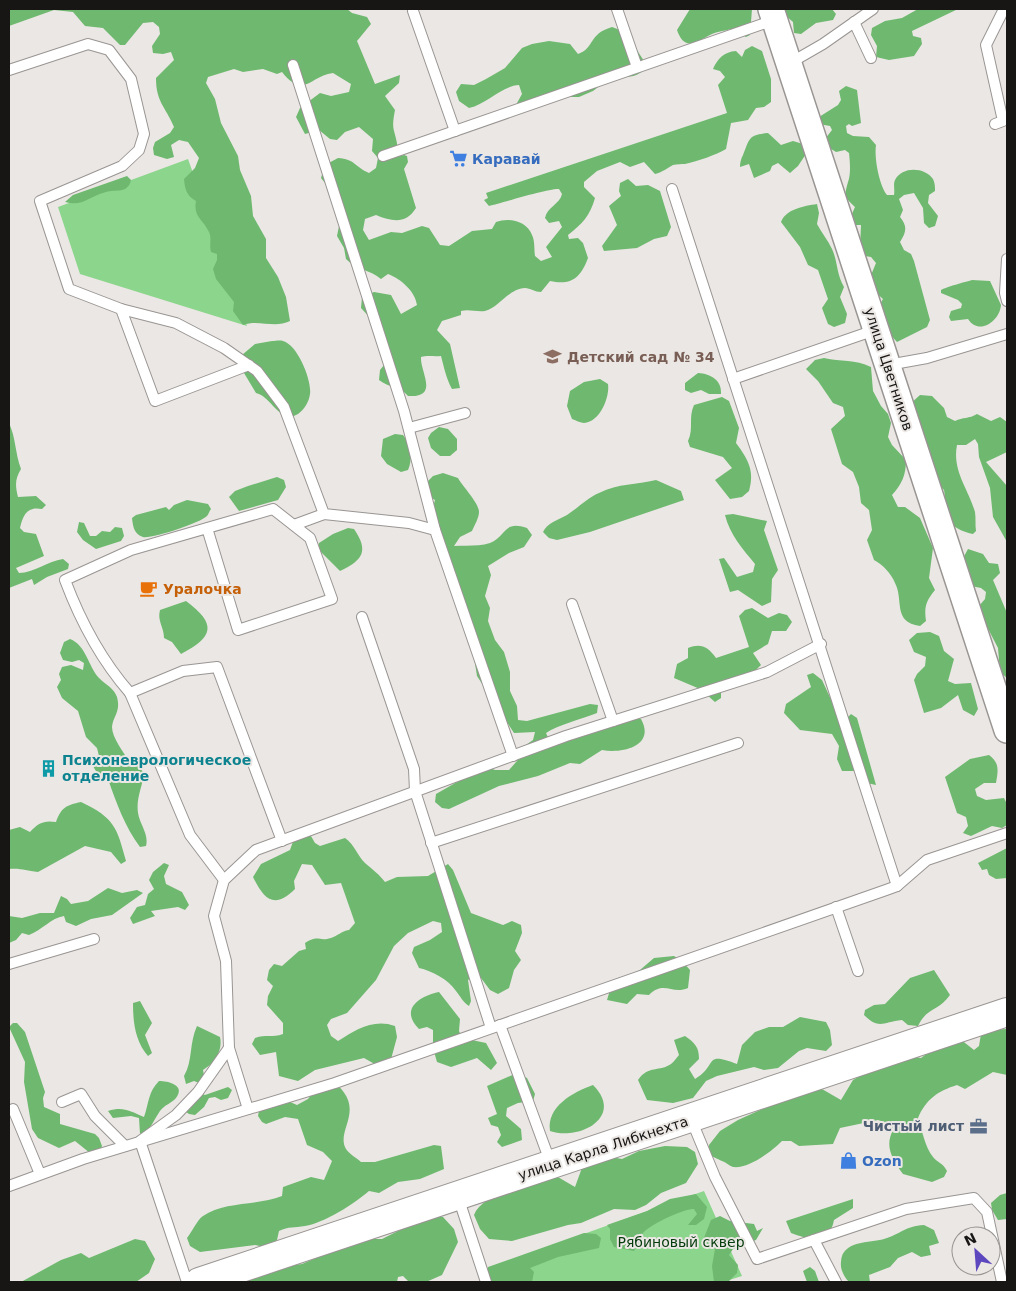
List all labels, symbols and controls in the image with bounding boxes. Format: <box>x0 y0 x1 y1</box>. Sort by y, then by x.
supermarket icon: Каравай <box>448 149 468 169</box>
place label: Каравай <box>472 151 540 167</box>
street label: улица Цветников <box>862 306 916 432</box>
school or university icon: Детский сад № 34 <box>543 347 563 367</box>
place label: Детский сад № 34 <box>567 349 715 365</box>
cafe icon: Уралочка <box>139 579 159 599</box>
place label: Уралочка <box>163 581 242 597</box>
place label: Психоневрологическое отделение <box>62 752 251 784</box>
building icon: Психоневрологическое отделение <box>38 758 58 778</box>
street label: улица Карла Либкнехта <box>516 1113 690 1183</box>
office icon: Чистый лист <box>968 1116 988 1136</box>
place label: Чистый лист <box>863 1118 965 1134</box>
shop icon: Ozon <box>838 1151 858 1171</box>
place label: Ozon <box>862 1153 902 1169</box>
north arrow <box>951 1226 1001 1276</box>
text: N <box>962 1230 979 1249</box>
park label: Рябиновый сквер <box>617 1234 745 1250</box>

